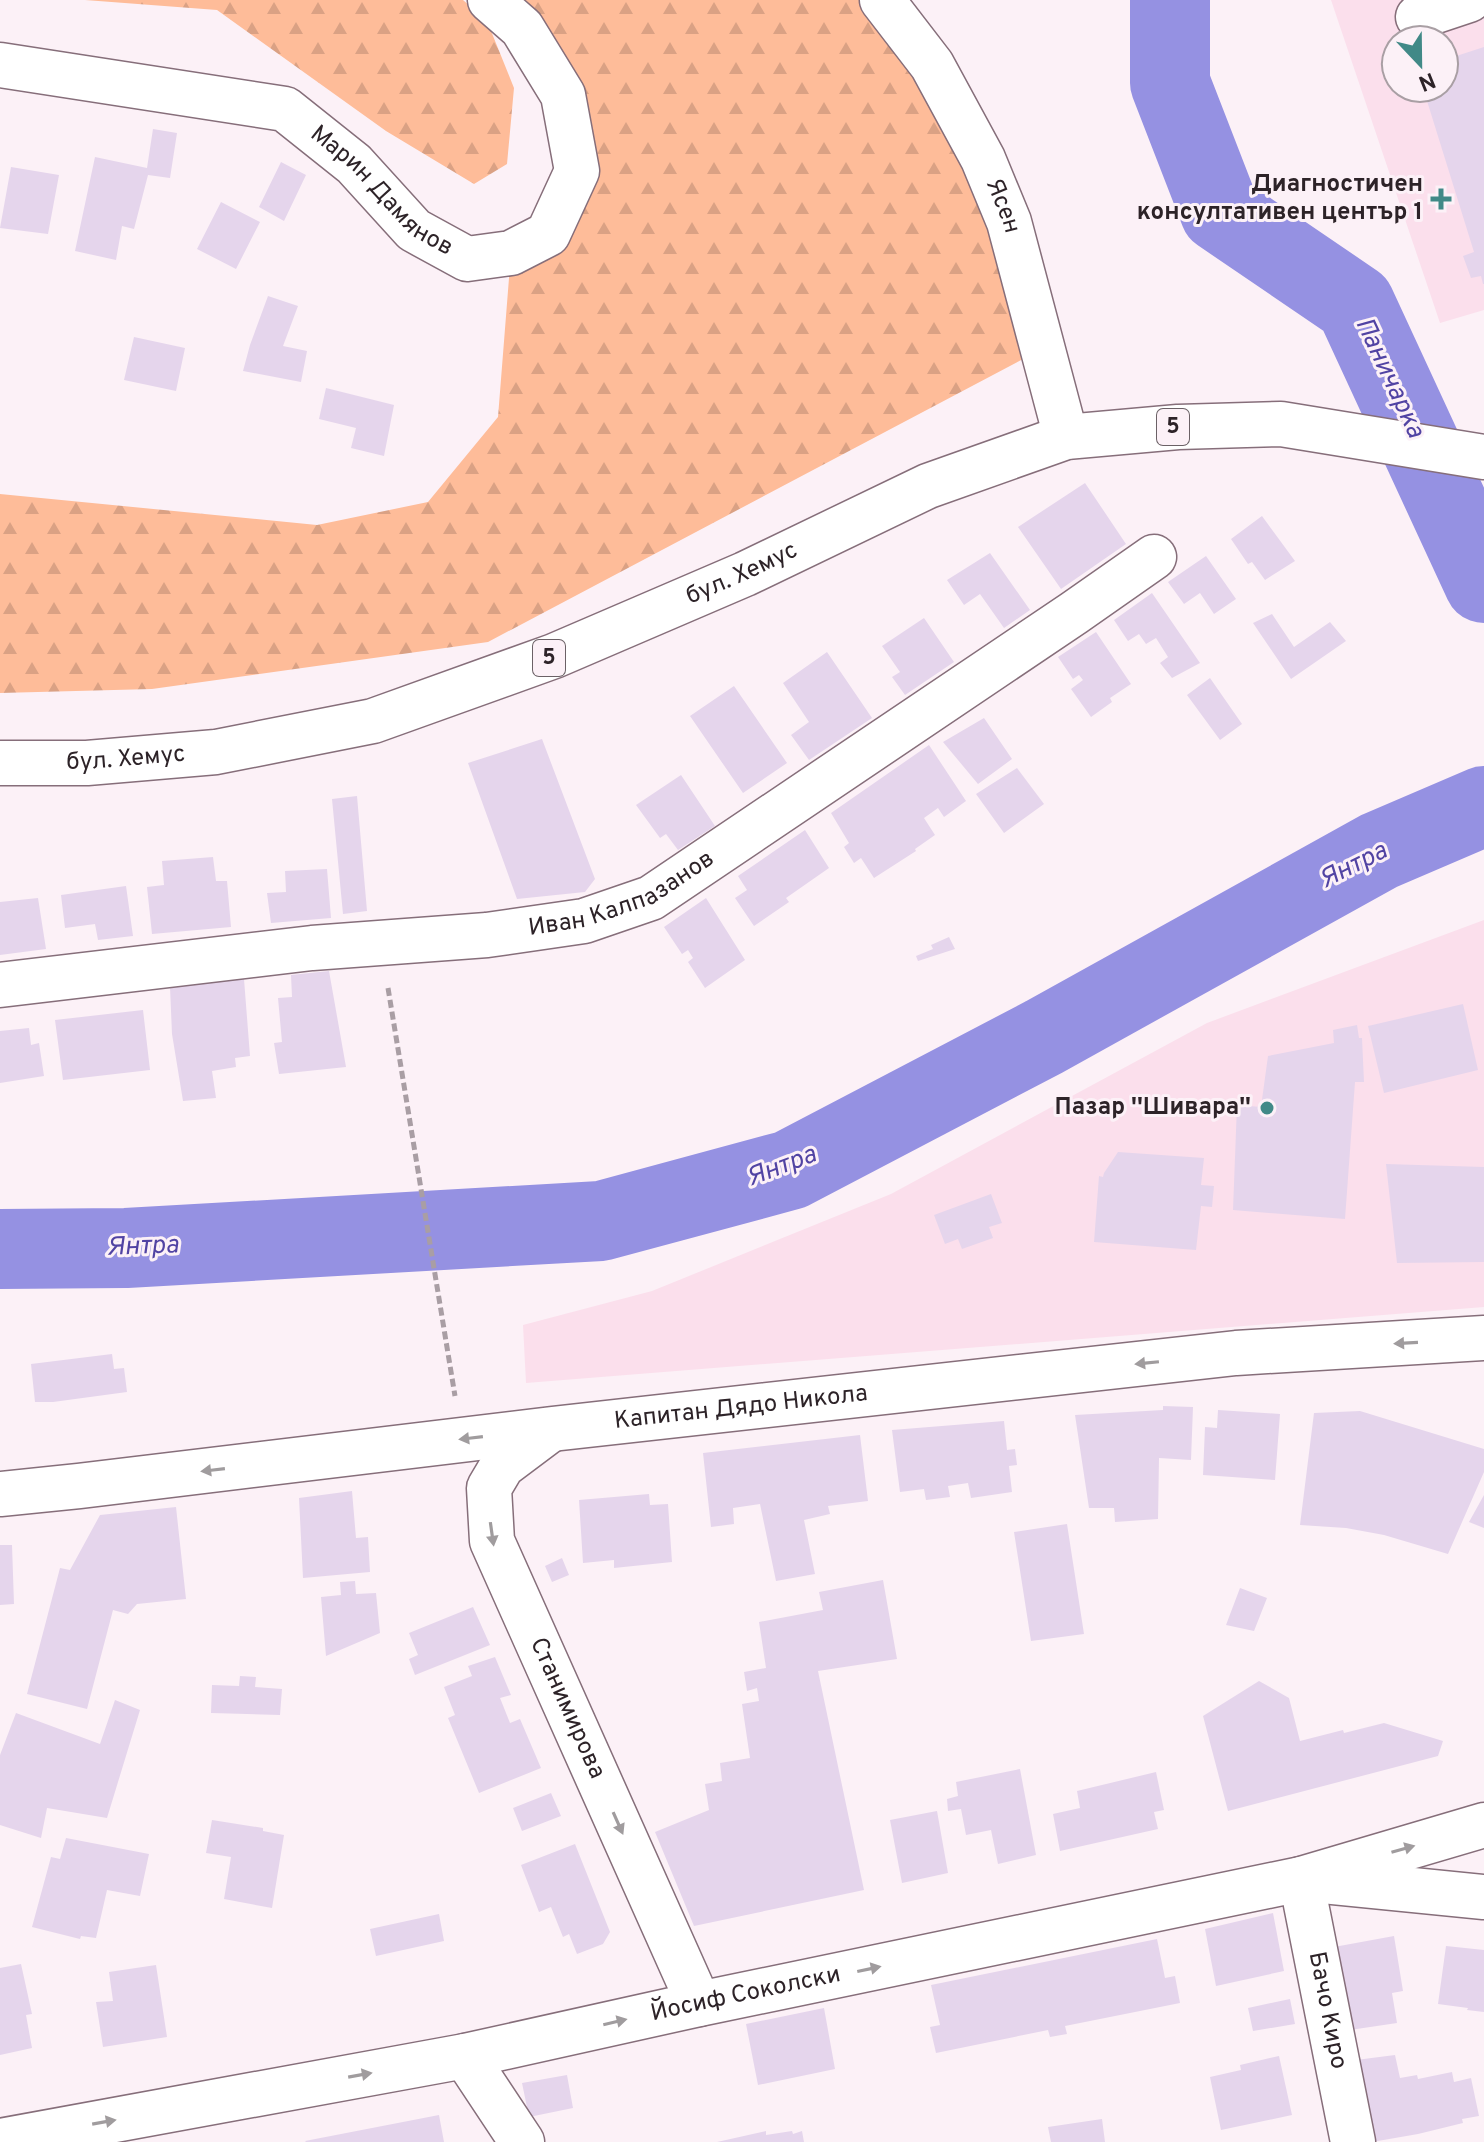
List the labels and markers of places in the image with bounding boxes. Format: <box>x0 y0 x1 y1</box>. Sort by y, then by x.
place label: Диагностичен консултативен център 1 <box>1137 170 1423 228</box>
marker: Диагностичен консултативен център 1 <box>1430 188 1452 210</box>
place label: Пазар ''Шивара'' <box>1055 1093 1251 1123</box>
marker: Пазар ''Шивара'' <box>1258 1099 1276 1117</box>

